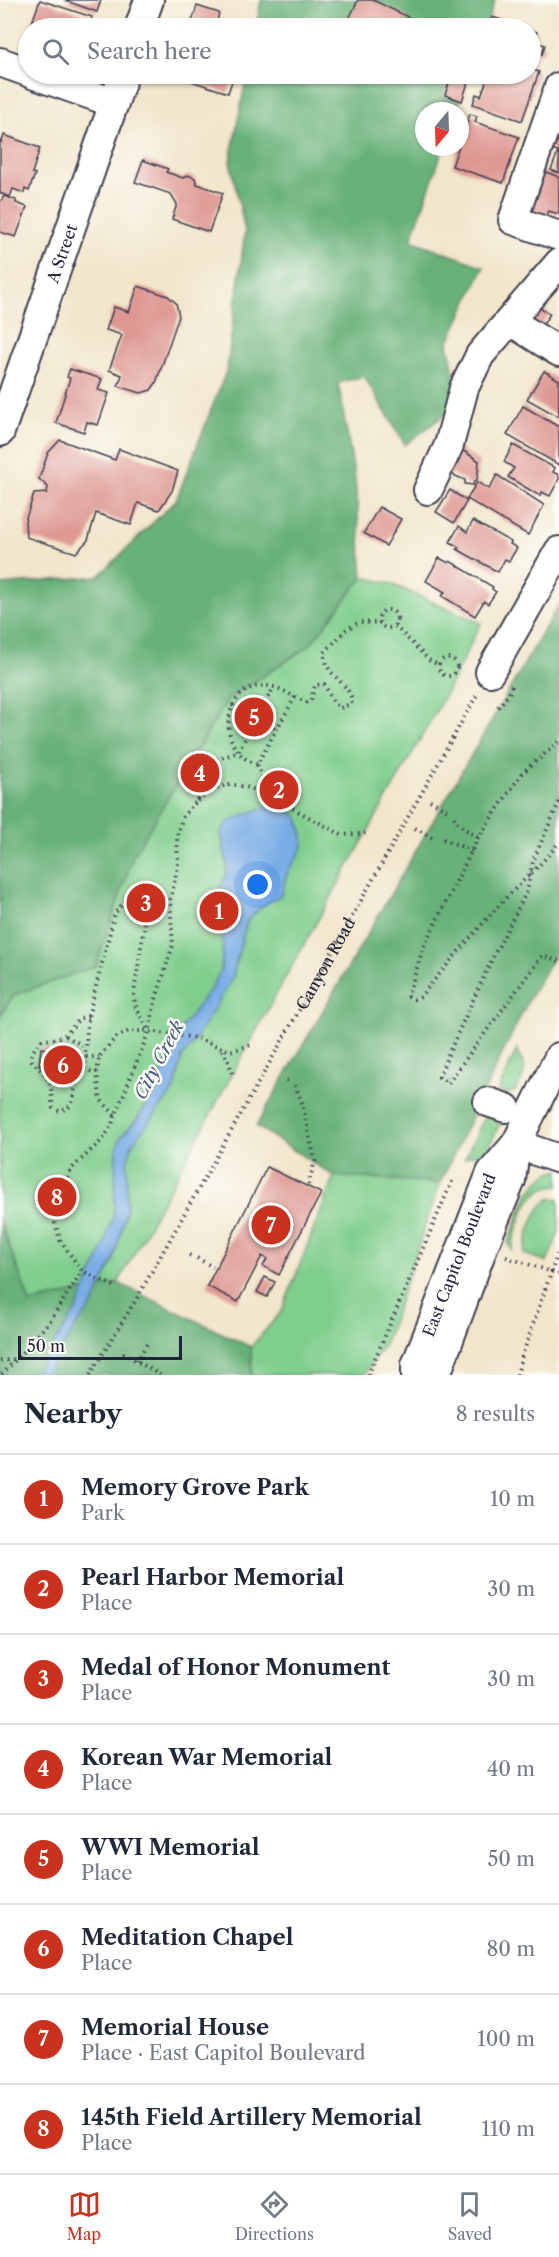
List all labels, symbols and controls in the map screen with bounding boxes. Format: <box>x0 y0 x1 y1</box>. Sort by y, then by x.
search box <box>18 18 541 84</box>
icon: search <box>39 35 72 68</box>
text: Search here <box>87 38 212 65</box>
north arrow <box>415 102 469 156</box>
street label: A Street <box>42 221 81 286</box>
pin: 5 <box>234 694 274 740</box>
pin: 4 <box>180 750 220 796</box>
pin: 2 <box>260 768 298 812</box>
your location <box>243 870 272 899</box>
pin: 3 <box>126 880 166 926</box>
pin: 1 <box>200 888 238 934</box>
street label: Canyon Road <box>292 914 359 1013</box>
water label: City Creek <box>129 1016 189 1103</box>
pin: 6 <box>44 1042 82 1088</box>
street label: East Capitol Boulevard <box>418 1170 500 1340</box>
pin: 8 <box>38 1174 76 1220</box>
pin: 7 <box>252 1202 290 1248</box>
scale bar <box>18 1333 182 1360</box>
text: 50 m <box>27 1336 65 1356</box>
text: Nearby <box>24 1398 122 1430</box>
text: 8 results <box>456 1402 535 1426</box>
text: Memory Grove Park <box>81 1474 309 1501</box>
text: 1 <box>39 1487 48 1511</box>
text: 10 m <box>490 1487 535 1511</box>
text: Park <box>81 1501 124 1525</box>
text: Pearl Harbor Memorial <box>81 1564 344 1591</box>
text: 2 <box>38 1577 49 1601</box>
text: 30 m <box>487 1577 535 1601</box>
text: Place <box>81 1591 132 1615</box>
text: Medal of Honor Monument <box>81 1654 390 1681</box>
text: 3 <box>38 1667 49 1691</box>
text: 30 m <box>487 1667 535 1691</box>
text: Place <box>81 1681 132 1705</box>
text: Korean War Memorial <box>81 1744 332 1771</box>
text: 4 <box>38 1757 49 1781</box>
text: 40 m <box>487 1757 535 1781</box>
text: Place <box>81 1771 132 1795</box>
text: WWI Memorial <box>81 1834 260 1861</box>
text: 5 <box>38 1847 49 1871</box>
text: 50 m <box>488 1847 535 1871</box>
text: Place <box>81 1861 132 1885</box>
text: Meditation Chapel <box>81 1924 294 1951</box>
text: 6 <box>38 1937 49 1961</box>
text: 80 m <box>487 1937 535 1961</box>
text: Place <box>81 1951 132 1975</box>
text: Memorial House <box>81 2014 269 2041</box>
text: 7 <box>38 2027 49 2051</box>
text: 100 m <box>477 2027 535 2051</box>
text: Place · East Capitol Boulevard <box>81 2041 365 2065</box>
text: 145th Field Artillery Memorial <box>81 2104 422 2131</box>
text: 8 <box>37 2117 50 2141</box>
text: 110 m <box>482 2117 535 2141</box>
text: Place <box>81 2131 132 2155</box>
tab: Map <box>67 2188 101 2244</box>
tab: Directions <box>235 2188 314 2244</box>
tab: Saved <box>448 2188 492 2244</box>

